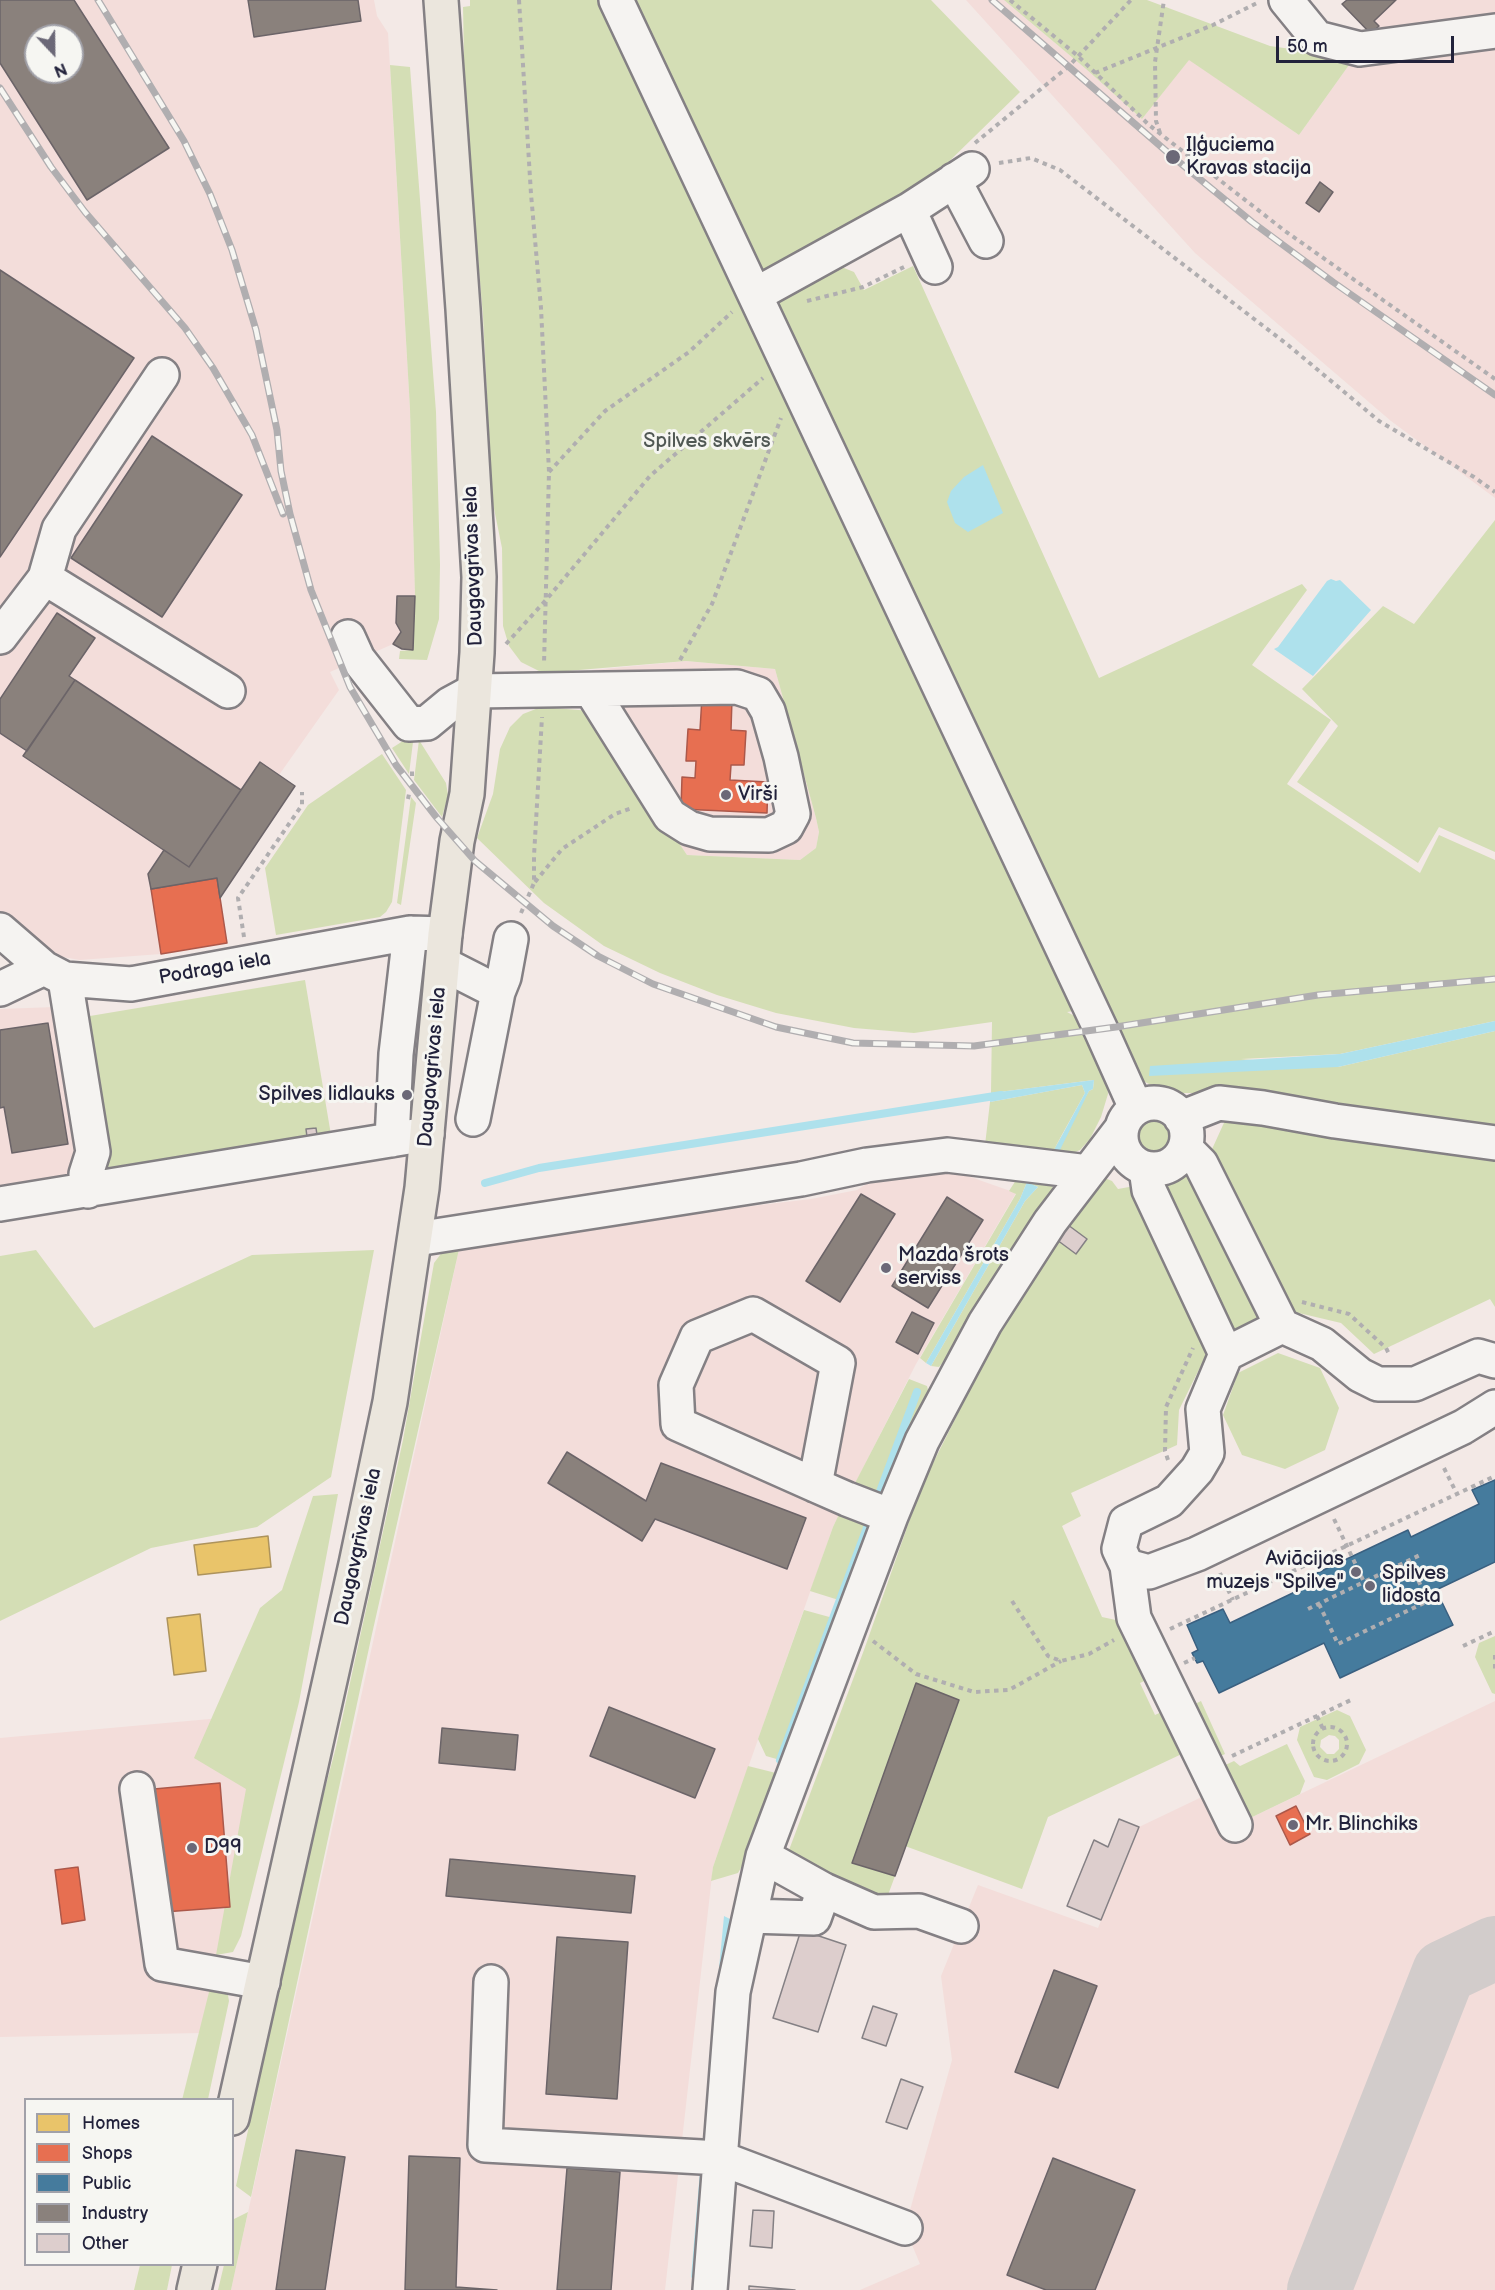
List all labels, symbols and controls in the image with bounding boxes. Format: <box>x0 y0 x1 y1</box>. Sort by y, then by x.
north arrow <box>24 24 84 84</box>
scale bar <box>1279 24 1458 62</box>
text: 50 m <box>1287 36 1328 57</box>
text: N <box>51 58 69 80</box>
place label: Iļģuciema Kravas stacija <box>1186 134 1311 181</box>
marker: Iļģuciema Kravas stacija <box>1164 148 1182 166</box>
park label: Spilves skvērs <box>643 430 771 454</box>
street label: Daugavgrīvas iela <box>459 485 489 647</box>
place label: Virši <box>738 783 778 807</box>
marker: Virši <box>719 788 733 802</box>
street label: Podraga iela <box>157 947 273 991</box>
street label: Daugavgrīvas iela <box>414 986 452 1148</box>
place label: Spilves lidlauks <box>259 1083 395 1107</box>
marker: Spilves lidlauks <box>400 1088 414 1102</box>
place label: Mazda šrots serviss <box>898 1244 1009 1291</box>
marker: Mazda šrots serviss <box>879 1261 893 1275</box>
street label: Daugavgrīvas iela <box>331 1466 387 1628</box>
place label: Aviācijas muzejs "Spilve" <box>1206 1548 1344 1595</box>
place label: Spilves lidosta <box>1382 1562 1446 1609</box>
marker: Aviācijas muzejs "Spilve" <box>1349 1565 1363 1579</box>
marker: Spilves lidosta <box>1363 1579 1377 1593</box>
place label: Mr. Blinchiks <box>1305 1813 1418 1837</box>
marker: Mr. Blinchiks <box>1286 1818 1300 1832</box>
place label: D99 <box>204 1836 242 1860</box>
marker: D99 <box>185 1841 199 1855</box>
legend <box>24 2098 234 2266</box>
text: Homes <box>82 2113 140 2134</box>
text: Shops <box>82 2143 132 2164</box>
text: Public <box>82 2173 131 2194</box>
text: Industry <box>82 2203 148 2224</box>
text: Other <box>82 2233 128 2254</box>

